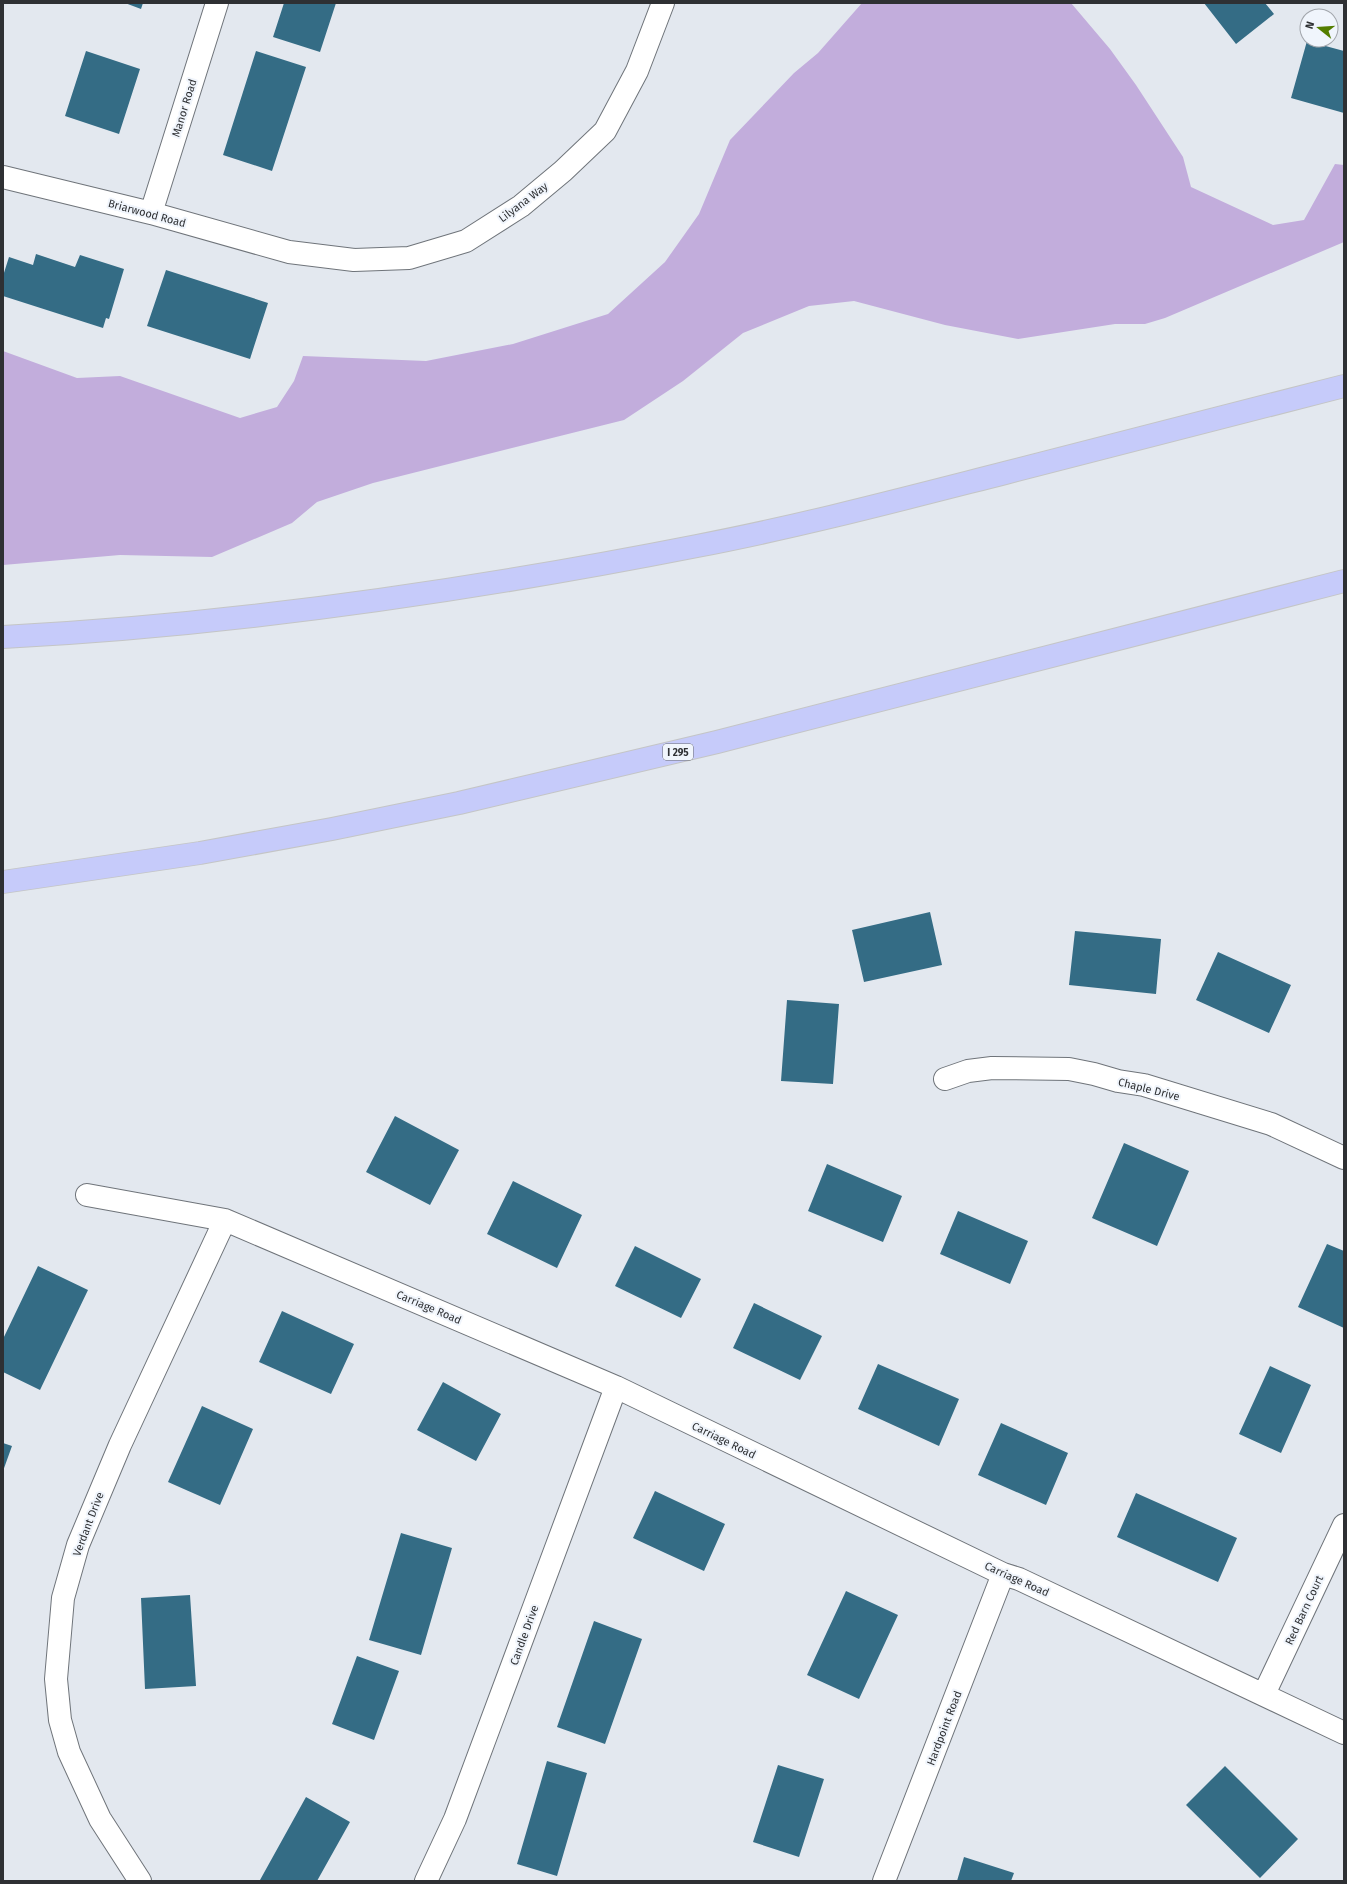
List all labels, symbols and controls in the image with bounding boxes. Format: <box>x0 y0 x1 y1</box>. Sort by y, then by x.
north arrow <box>1299 8 1339 48</box>
text: N <box>1303 20 1317 31</box>
street label: Manor Road <box>169 78 199 139</box>
street label: Lilyana Way <box>496 179 551 225</box>
street label: Briarwood Road <box>107 197 187 230</box>
road number: I 295 <box>663 744 693 760</box>
street label: Chaple Drive <box>1117 1076 1181 1103</box>
street label: Carriage Road <box>394 1288 463 1327</box>
street label: Carriage Road <box>690 1419 758 1461</box>
street label: Verdant Drive <box>70 1490 107 1558</box>
street label: Carriage Road <box>982 1559 1051 1599</box>
street label: Red Barn Court <box>1283 1573 1326 1647</box>
street label: Candle Drive <box>508 1603 541 1667</box>
street label: Hardpoint Road <box>924 1689 965 1767</box>

